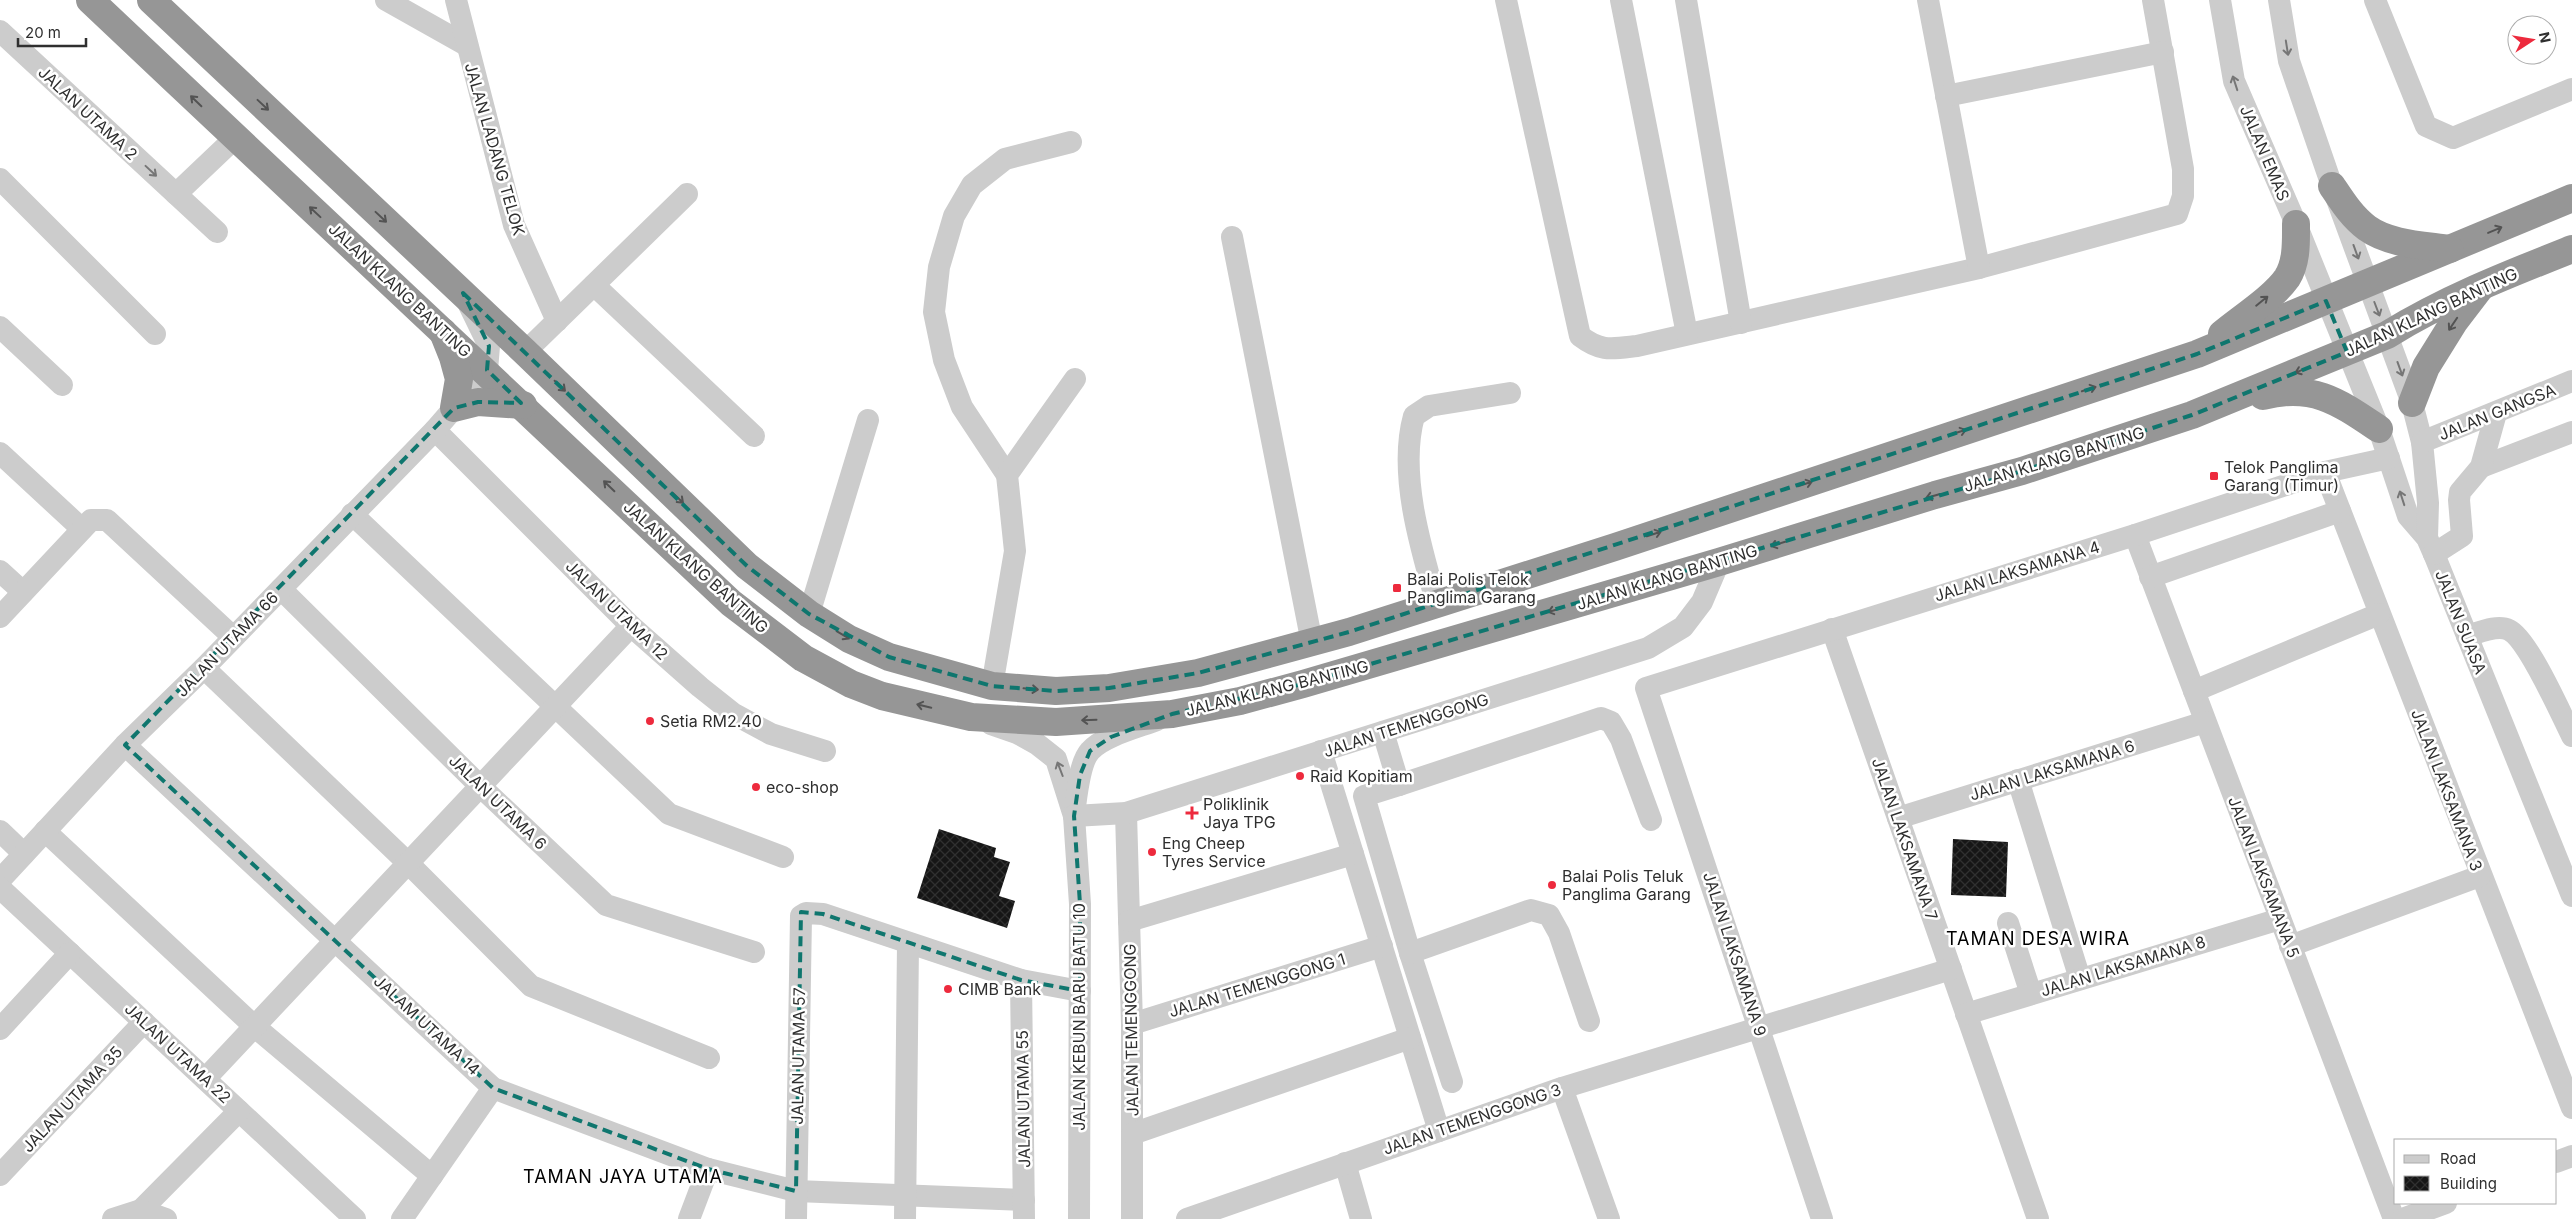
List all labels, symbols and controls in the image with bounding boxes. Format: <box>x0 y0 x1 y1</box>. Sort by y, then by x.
scale bar <box>18 15 85 47</box>
north arrow <box>2507 15 2557 65</box>
text: 20 m <box>25 23 61 42</box>
text: N <box>2536 30 2555 44</box>
one-way arrow <box>2282 40 2292 56</box>
street label: JALAN LADANG TELOK <box>461 60 529 238</box>
street label: JALAN UTAMA 2 <box>34 62 142 164</box>
one-way arrow <box>2230 76 2239 91</box>
one-way arrow <box>190 95 202 107</box>
one-way arrow <box>257 99 269 111</box>
street label: JALAN EMAS <box>2236 102 2294 204</box>
one-way arrow <box>145 165 158 177</box>
one-way arrow <box>309 206 321 218</box>
one-way arrow <box>375 211 388 223</box>
street label: JALAN KLANG BANTING <box>324 219 476 361</box>
one-way arrow <box>2487 225 2502 234</box>
one-way arrow <box>2352 243 2361 259</box>
street label: JALAN KLANG BANTING <box>2342 263 2520 361</box>
one-way arrow <box>2255 295 2268 306</box>
one-way arrow <box>2373 301 2382 316</box>
one-way arrow <box>2448 317 2458 331</box>
one-way arrow <box>2396 361 2405 376</box>
one-way arrow <box>2295 366 2310 375</box>
street label: JALAN GANGSA <box>2436 379 2558 445</box>
one-way arrow <box>554 380 567 392</box>
one-way arrow <box>2081 384 2097 393</box>
street label: JALAN KLANG BANTING <box>1961 422 2147 496</box>
one-way arrow <box>1951 427 1967 437</box>
place label: Telok Panglima Garang (Timur) <box>2224 457 2339 495</box>
marker: Telok Panglima Garang (Timur) <box>2208 470 2220 482</box>
one-way arrow <box>1797 479 1813 488</box>
one-way arrow <box>603 480 615 492</box>
one-way arrow <box>2396 490 2406 506</box>
one-way arrow <box>1926 491 1942 501</box>
one-way arrow <box>671 492 684 504</box>
street label: JALAN KLANG BANTING <box>619 497 773 637</box>
one-way arrow <box>1645 529 1661 539</box>
street label: JALAN LAKSAMANA 4 <box>1932 536 2102 606</box>
one-way arrow <box>1770 539 1786 549</box>
street label: JALAN KLANG BANTING <box>1574 540 1760 614</box>
street label: JALAN UTAMA 12 <box>562 556 672 664</box>
street label: JALAN SUASA <box>2431 567 2491 677</box>
place label: Balai Polis Telok Panglima Garang <box>1407 569 1536 607</box>
marker: Balai Polis Telok Panglima Garang <box>1391 582 1403 594</box>
street label: JALAN UTAMA 66 <box>172 587 282 701</box>
one-way arrow <box>1548 606 1564 616</box>
one-way arrow <box>835 630 849 640</box>
street label: JALAN KLANG BANTING <box>1183 656 1371 720</box>
one-way arrow <box>1023 684 1039 693</box>
street label: JALAN TEMENGGONG <box>1321 689 1491 761</box>
one-way arrow <box>916 701 932 710</box>
street label: JALAN LAKSAMANA 3 <box>2407 706 2487 874</box>
place label: Setia RM2.40 <box>660 711 762 731</box>
marker: Setia RM2.40 <box>644 715 656 727</box>
one-way arrow <box>1081 716 1097 725</box>
street label: JALAN LAKSAMANA 6 <box>1967 735 2137 805</box>
street label: JALAN UTAMA 6 <box>445 750 551 854</box>
street label: JALAN LAKSAMANA 7 <box>1868 755 1942 923</box>
one-way arrow <box>1054 762 1064 777</box>
place label: Raid Kopitiam <box>1310 766 1413 786</box>
marker: Raid Kopitiam <box>1294 770 1306 782</box>
place label: eco-shop <box>766 777 839 797</box>
marker: eco-shop <box>750 781 762 793</box>
street label: JALAN LAKSAMANA 5 <box>2224 793 2304 961</box>
place label: Poliklinik Jaya TPG <box>1203 794 1276 832</box>
marker: Poliklinik Jaya TPG <box>1185 806 1199 820</box>
place label: Eng Cheep Tyres Service <box>1162 833 1266 871</box>
marker: Eng Cheep Tyres Service <box>1146 846 1158 858</box>
place label: Balai Polis Teluk Panglima Garang <box>1562 866 1691 904</box>
street label: JALAN LAKSAMANA 9 <box>1699 869 1771 1039</box>
marker: Balai Polis Teluk Panglima Garang <box>1546 879 1558 891</box>
street label: JALAN KEBUN BARU BATU 10 <box>1069 903 1089 1131</box>
district label: TAMAN DESA WIRA <box>1946 928 2130 949</box>
street label: JALAN LAKSAMANA 8 <box>2038 931 2208 1001</box>
street label: JALAN TEMENGGONG <box>1119 944 1143 1116</box>
street label: JALAN TEMENGGONG 1 <box>1166 949 1348 1021</box>
street label: JALAM UTAMA 14 <box>370 971 484 1079</box>
place label: CIMB Bank <box>958 979 1041 999</box>
marker: CIMB Bank <box>942 983 954 995</box>
street label: JALAN UTAMA 57 <box>787 987 809 1125</box>
street label: JALAN UTAMA 22 <box>121 999 235 1107</box>
street label: JALAN UTAMA 55 <box>1012 1030 1034 1168</box>
street label: JALAN UTAMA 35 <box>18 1042 126 1156</box>
street label: JALAN TEMENGGONG 3 <box>1380 1079 1564 1159</box>
legend <box>2394 1139 2557 1204</box>
text: Road <box>2440 1149 2476 1168</box>
district label: TAMAN JAYA UTAMA <box>523 1166 723 1187</box>
text: Building <box>2440 1174 2497 1193</box>

